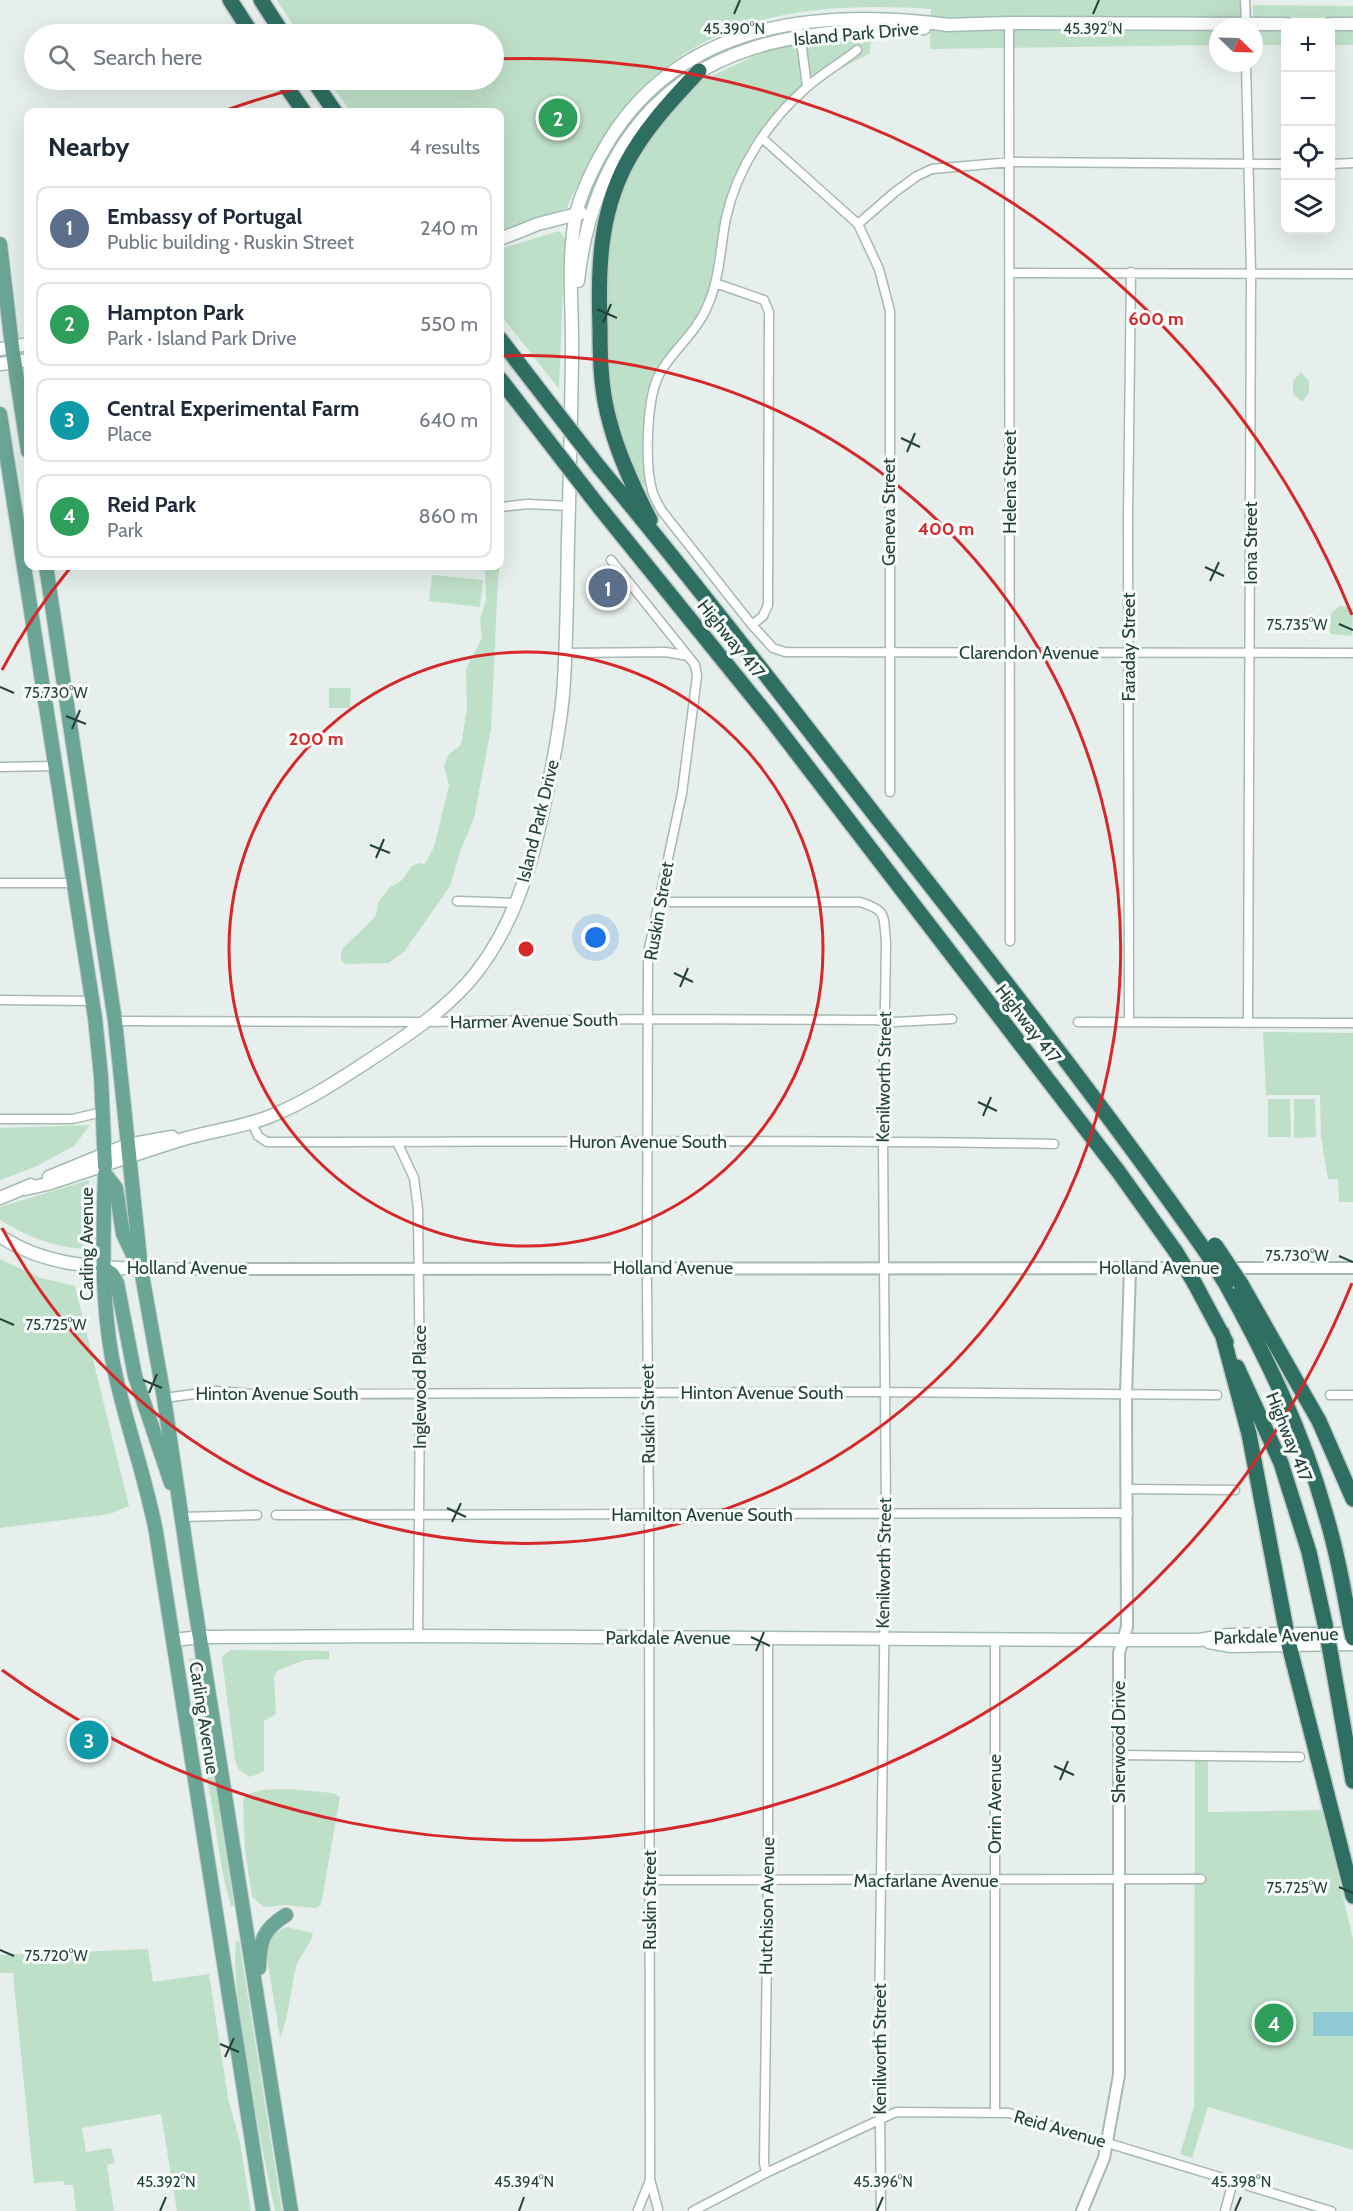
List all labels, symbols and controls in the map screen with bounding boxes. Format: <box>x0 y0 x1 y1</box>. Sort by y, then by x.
street label: Island Park Drive <box>792 18 920 50</box>
north arrow <box>1209 18 1263 72</box>
map controls <box>1281 18 1335 234</box>
button: + <box>1281 18 1335 72</box>
text: 45.390°N <box>703 20 765 38</box>
text: 45.392°N <box>1063 20 1123 38</box>
search box <box>24 24 504 90</box>
icon: search <box>45 41 78 74</box>
text: Search here <box>93 44 202 71</box>
button: − <box>1281 72 1335 126</box>
pin: 2 <box>538 96 578 140</box>
button: locate <box>1281 126 1335 180</box>
text: Nearby <box>48 131 129 163</box>
text: 4 results <box>409 135 480 159</box>
button: layers <box>1281 180 1335 234</box>
text: Embassy of Portugal <box>107 203 302 230</box>
text: 1 <box>66 216 73 240</box>
text: 240 m <box>420 216 478 240</box>
text: Public building · Ruskin Street <box>107 230 354 254</box>
text: Hampton Park <box>107 299 244 326</box>
text: 600 m <box>1128 308 1184 330</box>
text: 2 <box>64 312 75 336</box>
text: 550 m <box>420 312 478 336</box>
text: Park · Island Park Drive <box>107 326 296 350</box>
text: Central Experimental Farm <box>107 395 359 422</box>
text: 3 <box>64 408 75 432</box>
text: 640 m <box>419 408 478 432</box>
text: Place <box>107 422 152 446</box>
street label: Helena Street <box>999 430 1021 534</box>
street label: Geneva Street <box>878 458 900 566</box>
text: Reid Park <box>107 491 196 518</box>
street label: Iona Street <box>1240 501 1262 585</box>
text: 4 <box>63 504 76 528</box>
text: 860 m <box>419 504 478 528</box>
text: Park <box>107 518 143 542</box>
text: 400 m <box>918 518 974 540</box>
pin: 1 <box>588 566 628 610</box>
street label: Faraday Street <box>1118 593 1140 701</box>
street label: Highway 417 <box>693 595 769 683</box>
text: 75.735°W <box>1266 616 1328 634</box>
street label: Clarendon Avenue <box>959 642 1099 664</box>
text: 75.730°W <box>24 684 89 702</box>
text: 200 m <box>289 728 343 750</box>
street label: Island Park Drive <box>512 757 564 885</box>
street label: Ruskin Street <box>640 860 678 962</box>
your location <box>581 923 610 952</box>
centre of rings <box>516 939 536 959</box>
street label: Highway 417 <box>990 980 1066 1068</box>
street label: Harmer Avenue South <box>450 1009 618 1033</box>
street label: Kenilworth Street <box>872 1011 896 1143</box>
street label: Huron Avenue South <box>569 1131 727 1153</box>
street label: Carling Avenue <box>76 1187 98 1301</box>
text: 75.730°W <box>1265 1247 1330 1265</box>
street label: Holland Avenue <box>127 1257 247 1279</box>
street label: Holland Avenue <box>613 1257 733 1279</box>
street label: Holland Avenue <box>1099 1257 1219 1279</box>
text: 75.725°W <box>26 1316 87 1334</box>
street label: Inglewood Place <box>409 1325 431 1449</box>
street label: Ruskin Street <box>636 1364 660 1464</box>
street label: Hinton Avenue South <box>680 1382 844 1404</box>
street label: Hinton Avenue South <box>195 1383 359 1405</box>
street label: Highway 417 <box>1261 1389 1317 1485</box>
street label: Kenilworth Street <box>872 1497 896 1629</box>
street label: Hamilton Avenue South <box>611 1504 793 1526</box>
street label: Parkdale Avenue <box>1213 1623 1339 1649</box>
street label: Parkdale Avenue <box>605 1627 731 1649</box>
street label: Carling Avenue <box>184 1660 224 1776</box>
street label: Sherwood Drive <box>1108 1681 1130 1803</box>
pin: 3 <box>70 1718 109 1762</box>
street label: Orrin Avenue <box>984 1754 1006 1854</box>
street label: Hutchison Avenue <box>755 1837 779 1975</box>
street label: Ruskin Street <box>639 1850 661 1950</box>
street label: Macfarlane Avenue <box>854 1870 998 1892</box>
text: 75.725°W <box>1267 1879 1328 1897</box>
text: 75.720°W <box>24 1947 88 1965</box>
street label: Kenilworth Street <box>869 1983 891 2115</box>
pin: 4 <box>1254 2000 1294 2046</box>
street label: Reid Avenue <box>1011 2105 1109 2153</box>
text: 45.392°N <box>136 2173 196 2191</box>
text: 45.394°N <box>494 2173 554 2191</box>
text: 45.396°N <box>853 2173 913 2191</box>
text: 45.398°N <box>1211 2173 1271 2191</box>

